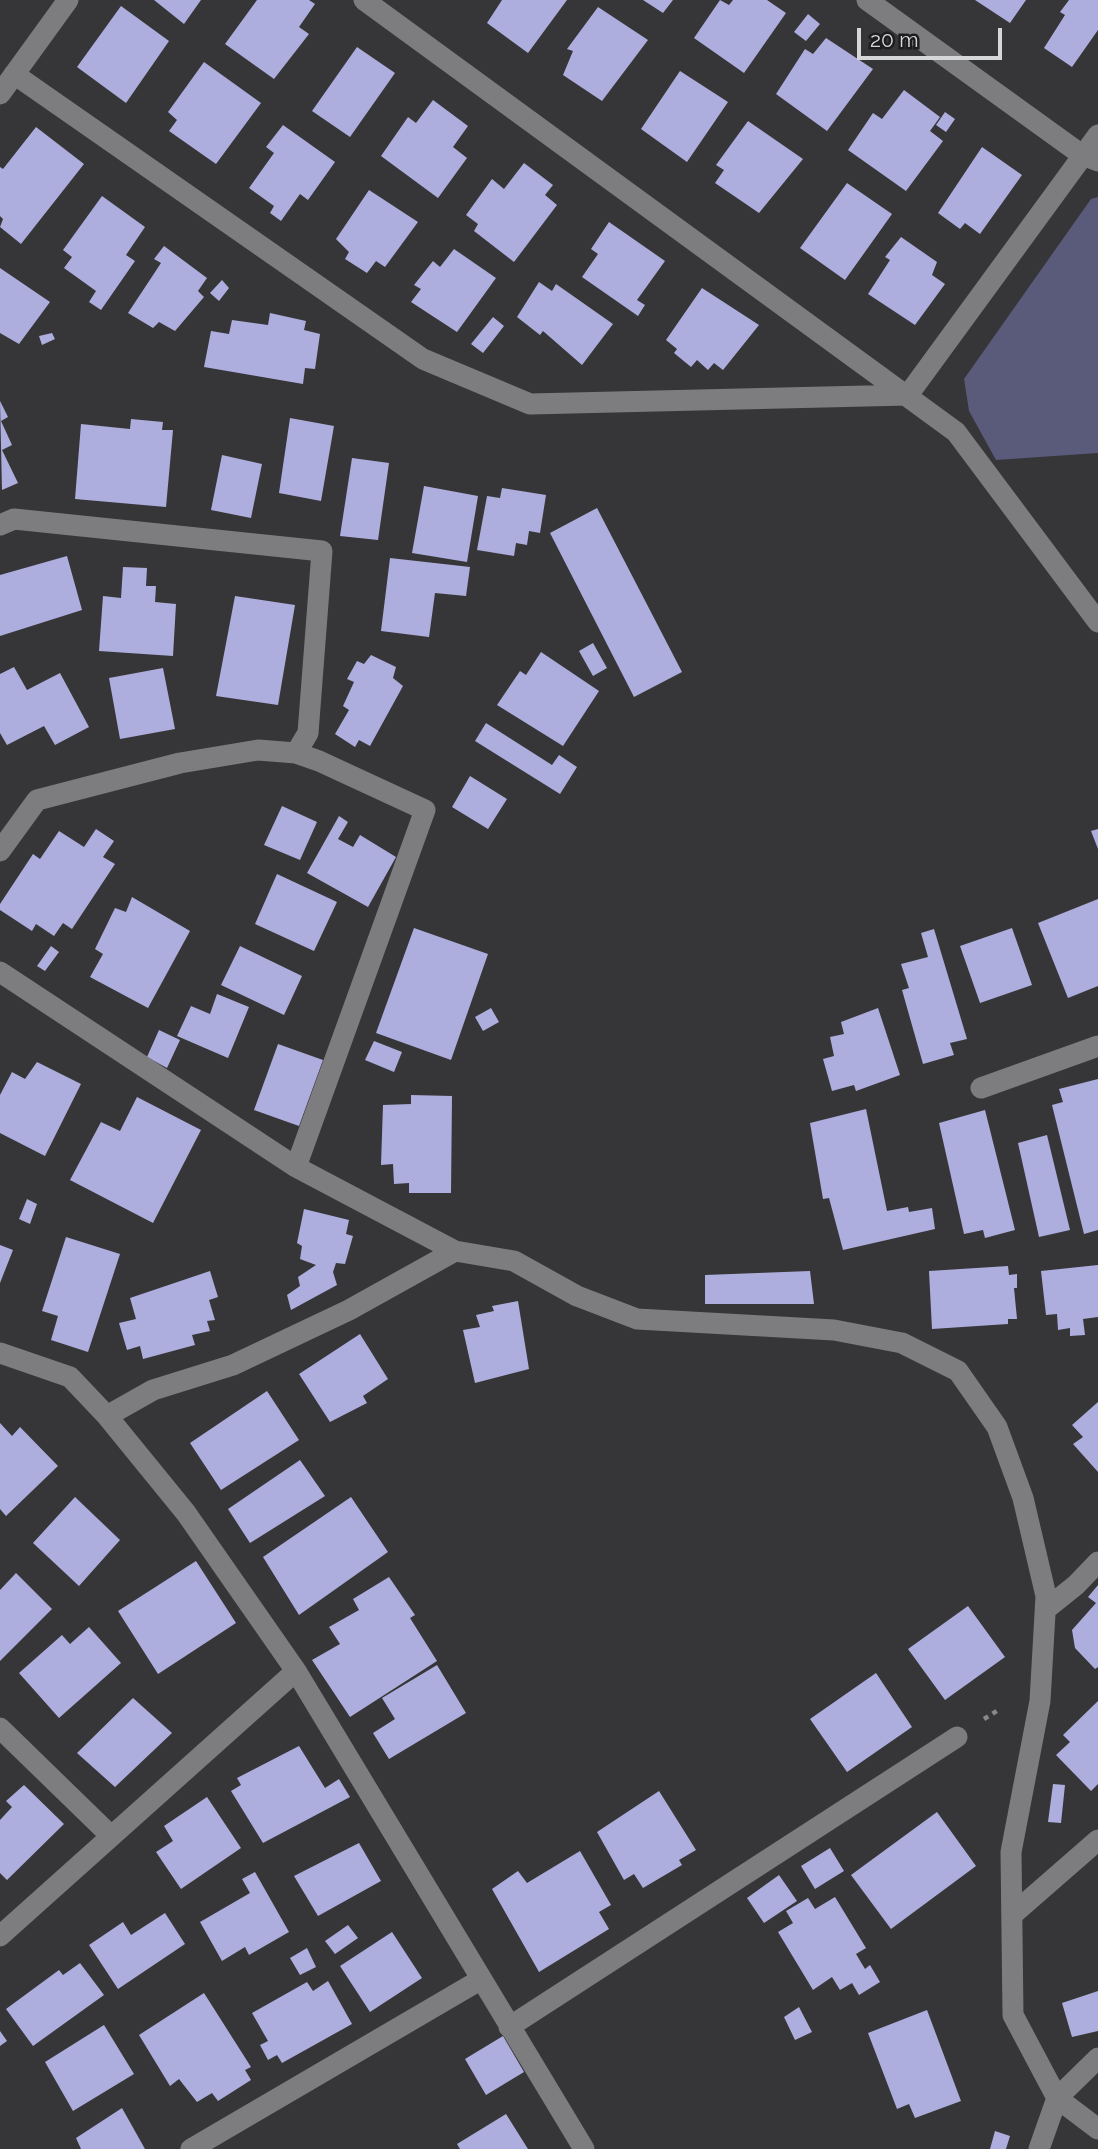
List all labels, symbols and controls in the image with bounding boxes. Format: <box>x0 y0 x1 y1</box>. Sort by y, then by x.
scale bar <box>860 14 1005 58</box>
text: 20 m <box>870 27 918 52</box>

